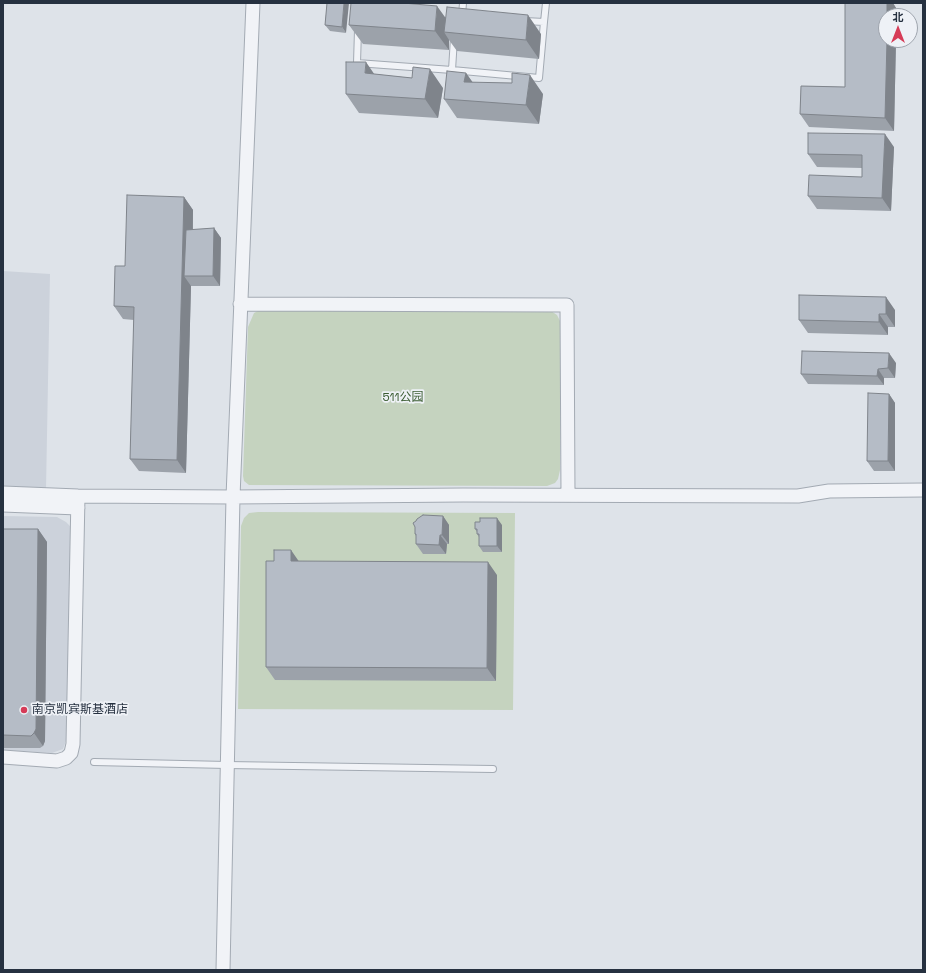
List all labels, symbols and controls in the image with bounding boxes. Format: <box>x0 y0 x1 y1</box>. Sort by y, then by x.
north arrow <box>878 8 918 48</box>
text: 北 <box>893 10 904 24</box>
park label: 511公园 <box>382 391 424 405</box>
place label: 南京凯宾斯基酒店 <box>32 703 128 717</box>
marker: 南京凯宾斯基酒店 <box>19 705 29 715</box>

